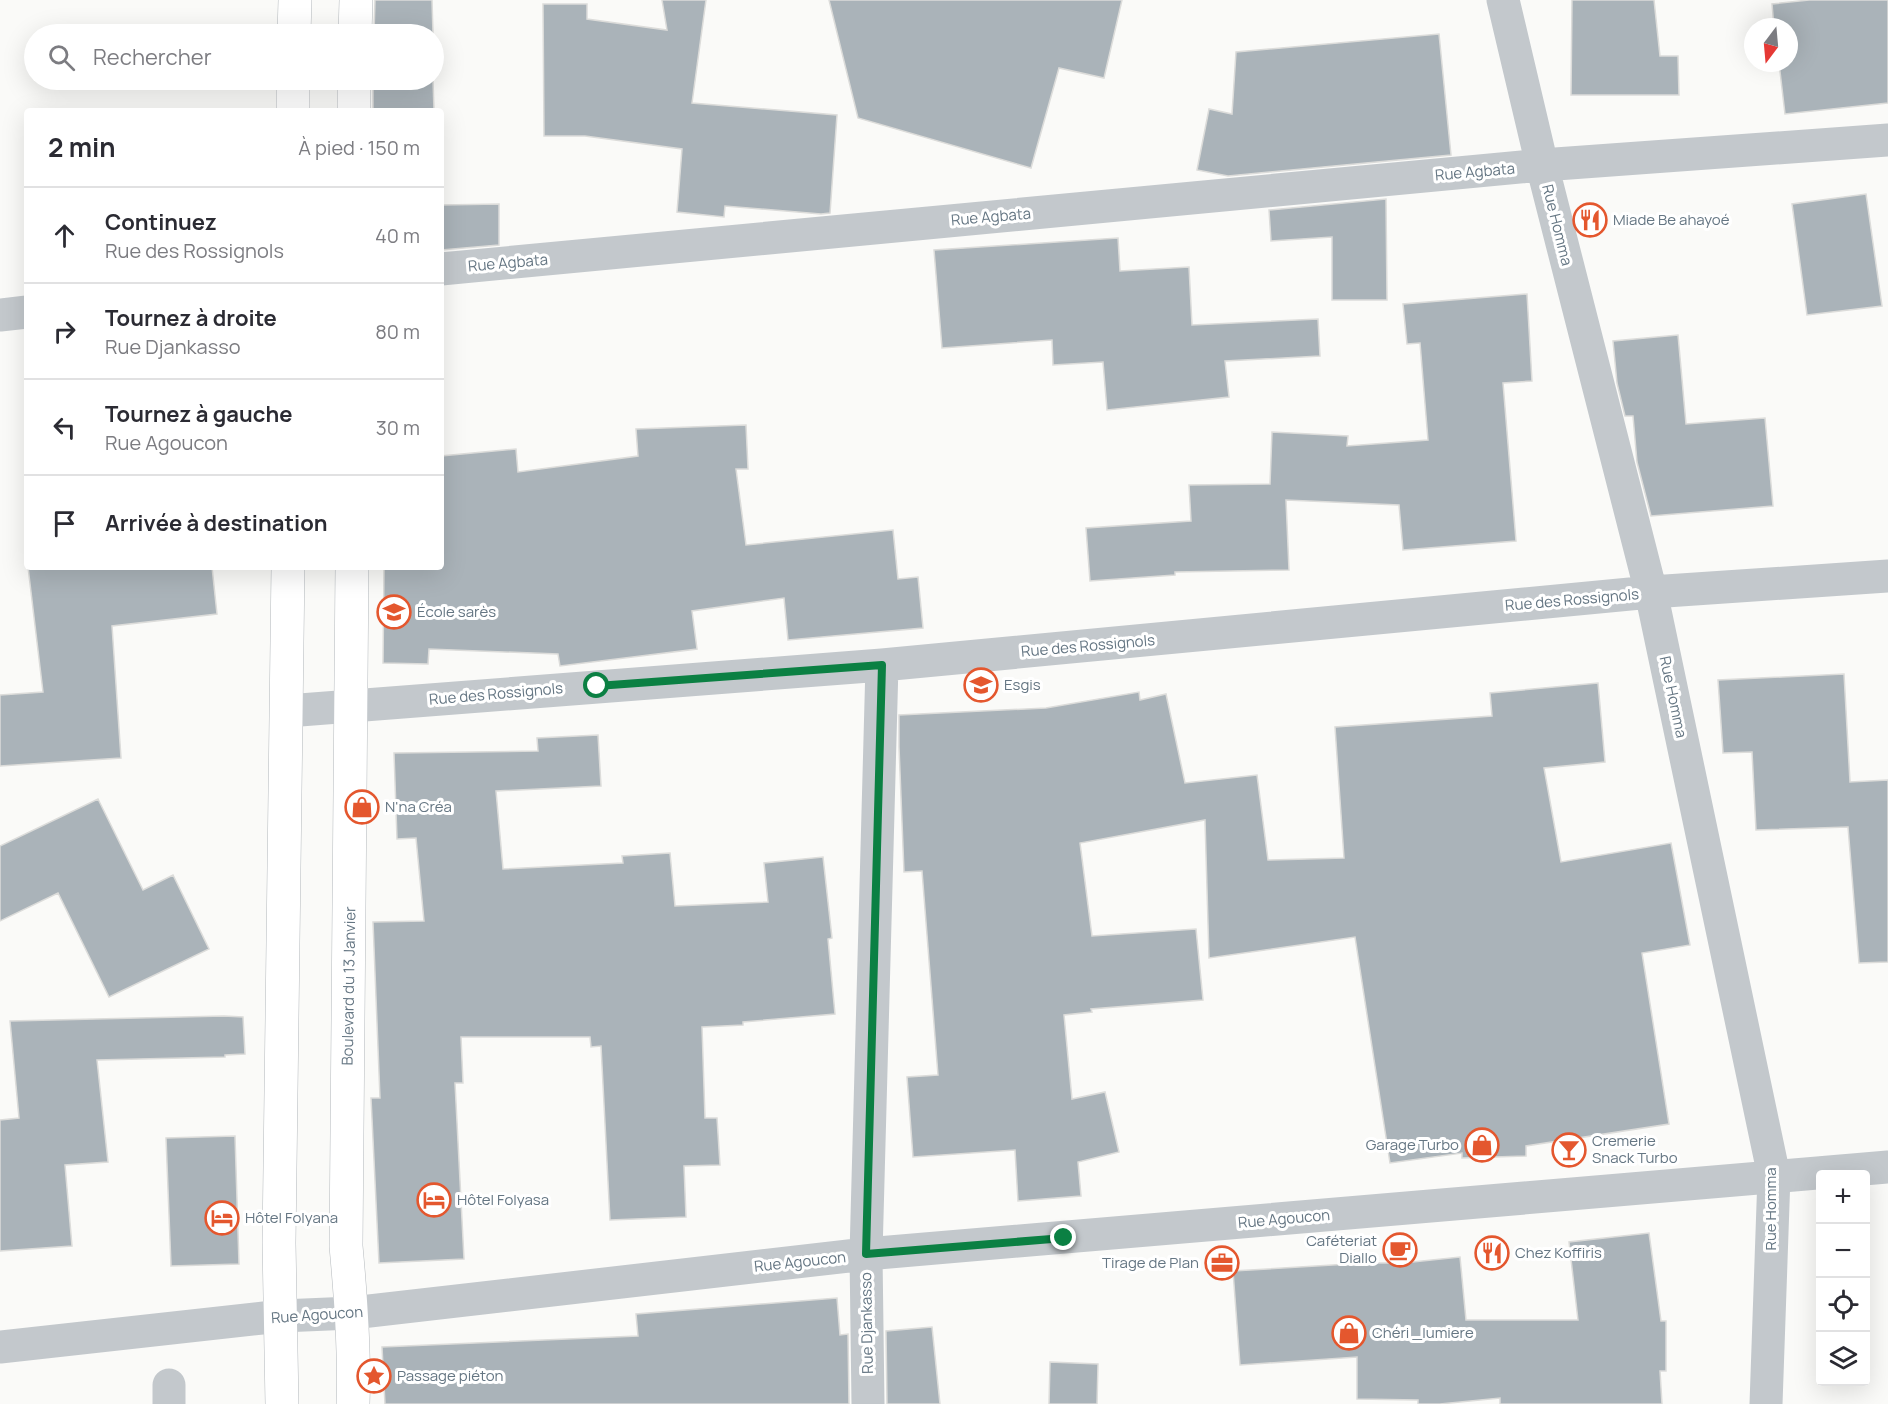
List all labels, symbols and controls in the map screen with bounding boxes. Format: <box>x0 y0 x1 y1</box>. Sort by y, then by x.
north arrow <box>1744 18 1798 72</box>
search box <box>24 24 444 90</box>
icon: search <box>45 41 78 74</box>
text: Rechercher <box>93 42 212 72</box>
text: 2 min <box>48 129 116 165</box>
text: À pied · 150 m <box>298 134 420 161</box>
street label: Rue Agbata <box>1434 158 1516 185</box>
street label: Rue Homma <box>1537 182 1578 268</box>
restaurant icon: Miade Be ahayoé <box>1572 202 1608 238</box>
street label: Rue Agbata <box>950 203 1032 230</box>
text: Continuez <box>105 207 217 237</box>
place label: Miade Be ahayoé <box>1613 209 1730 230</box>
icon: ahead <box>48 219 81 252</box>
text: 40 m <box>375 222 420 249</box>
text: Rue des Rossignols <box>105 237 284 264</box>
street label: Rue Agbata <box>467 249 549 276</box>
text: Tournez à droite <box>105 303 277 333</box>
icon: right <box>48 315 81 348</box>
text: 80 m <box>375 318 420 345</box>
text: Rue Djankasso <box>105 333 240 360</box>
text: Tournez à gauche <box>105 399 292 429</box>
icon: left <box>48 411 81 444</box>
text: 30 m <box>376 414 420 441</box>
text: Rue Agoucon <box>105 429 228 456</box>
icon: arrive <box>48 507 81 540</box>
text: Arrivée à destination <box>105 508 328 538</box>
street label: Rue des Rossignols <box>1504 583 1640 616</box>
school or university icon: École sarès <box>376 594 412 630</box>
place label: École sarès <box>417 601 496 622</box>
street label: Rue des Rossignols <box>1020 629 1156 662</box>
street label: Rue Homma <box>1655 654 1692 740</box>
school or university icon: Esgis <box>963 667 999 703</box>
route start <box>583 672 609 698</box>
place label: Esgis <box>1004 674 1041 695</box>
street label: Rue des Rossignols <box>428 677 564 710</box>
shop icon: N'na Créa <box>344 789 380 825</box>
place label: N'na Créa <box>385 796 452 817</box>
street label: Boulevard du 13 Janvier <box>337 906 360 1066</box>
shop icon: Garage Turbo <box>1464 1127 1500 1163</box>
place label: Cremerie Snack Turbo <box>1592 1130 1678 1168</box>
bar icon: Cremerie Snack Turbo <box>1551 1132 1587 1168</box>
place label: Garage Turbo <box>1366 1134 1459 1155</box>
street label: Rue Homma <box>1760 1167 1781 1251</box>
map controls <box>1816 1170 1870 1386</box>
button: + <box>1816 1170 1870 1224</box>
hotel icon: Hôtel Folyasa <box>416 1182 452 1218</box>
place label: Hôtel Folyasa <box>457 1189 549 1210</box>
hotel icon: Hôtel Folyana <box>204 1200 240 1236</box>
street label: Rue Agoucon <box>1237 1204 1331 1233</box>
place label: Hôtel Folyana <box>245 1207 338 1228</box>
route end <box>1050 1224 1076 1250</box>
button: − <box>1816 1224 1870 1278</box>
place label: Caféteriat Diallo <box>1306 1230 1377 1268</box>
cafe icon: Caféteriat Diallo <box>1382 1232 1418 1268</box>
restaurant icon: Chez Koffiris <box>1474 1235 1510 1271</box>
place label: Chez Koffiris <box>1515 1242 1602 1263</box>
office icon: Tirage de Plan <box>1204 1245 1240 1281</box>
street label: Rue Agoucon <box>753 1246 847 1277</box>
place label: Tirage de Plan <box>1102 1252 1199 1273</box>
street label: Rue Djankasso <box>855 1272 878 1374</box>
button: locate <box>1816 1278 1870 1332</box>
street label: Rue Agoucon <box>270 1301 364 1328</box>
shop icon: Chéri _lumiere <box>1331 1315 1367 1351</box>
place label: Chéri _lumiere <box>1372 1322 1474 1343</box>
button: layers <box>1816 1332 1870 1386</box>
place icon: Passage piéton <box>356 1358 392 1394</box>
place label: Passage piéton <box>397 1365 504 1386</box>

